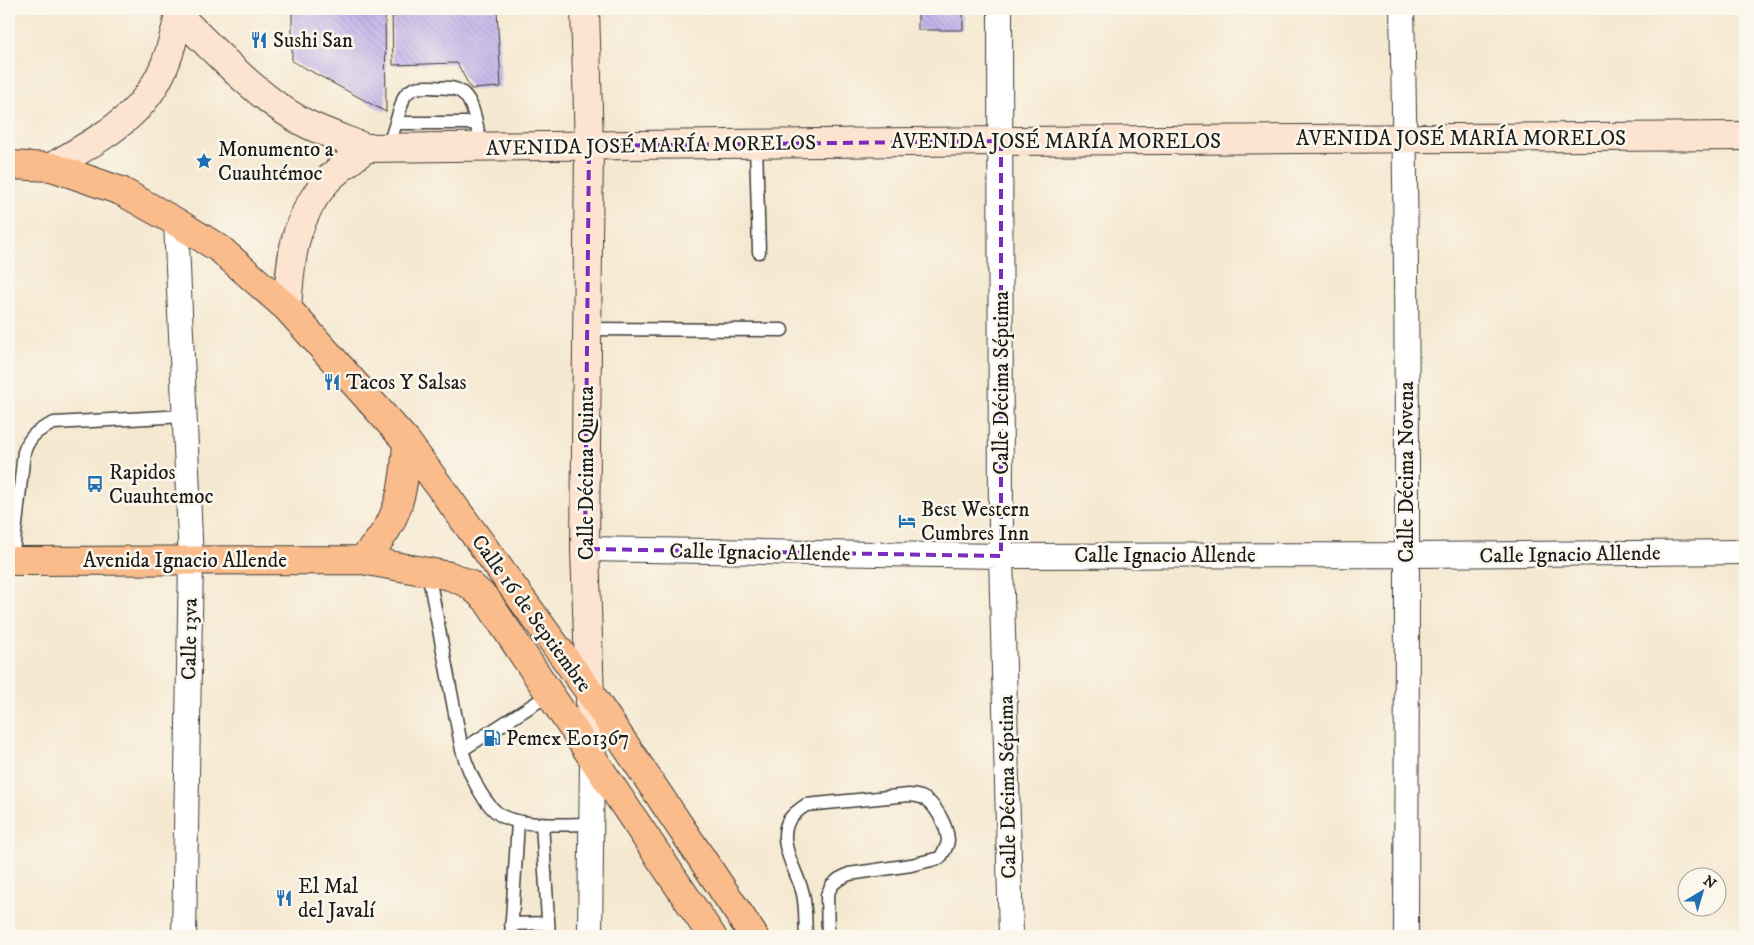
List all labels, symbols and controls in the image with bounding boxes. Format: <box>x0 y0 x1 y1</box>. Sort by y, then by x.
place label: Sushi San <box>273 28 353 54</box>
restaurant icon: Sushi San <box>249 30 269 50</box>
street label: AVENIDA JOSÉ MARÍA MORELOS <box>1296 124 1626 152</box>
street label: AVENIDA JOSÉ MARÍA MORELOS <box>891 127 1221 155</box>
street label: AVENIDA JOSÉ MARÍA MORELOS <box>486 128 816 162</box>
place label: Monumento a Cuauhtémoc <box>218 137 334 187</box>
place icon: Monumento a Cuauhtémoc <box>194 151 214 171</box>
street label: Calle Décima Séptima <box>989 291 1015 475</box>
place label: Tacos Y Salsas <box>346 370 467 396</box>
restaurant icon: Tacos Y Salsas <box>322 372 342 392</box>
street label: Calle Décima Novena <box>1394 381 1420 563</box>
street label: Calle Décima Quinta <box>574 386 600 560</box>
place label: Rapidos Cuauhtemoc <box>109 460 213 510</box>
bus stop icon: Rapidos Cuauhtemoc <box>85 474 105 494</box>
place label: Best Western Cumbres Inn <box>921 497 1029 547</box>
hotel icon: Best Western Cumbres Inn <box>897 511 917 531</box>
street label: Calle 16 de Septiembre <box>465 530 597 698</box>
street label: Calle Ignacio Allende <box>669 538 851 568</box>
street label: Calle Ignacio Allende <box>1479 540 1661 570</box>
street label: Calle Ignacio Allende <box>1074 543 1256 569</box>
street label: Avenida Ignacio Allende <box>83 548 287 574</box>
street label: Calle 13va <box>176 598 204 680</box>
street label: Calle Décima Séptima <box>993 695 1023 879</box>
place label: Pemex E01367 <box>506 726 629 752</box>
fuel station icon: Pemex E01367 <box>482 728 502 748</box>
north arrow <box>1676 868 1726 918</box>
text: N <box>1699 872 1720 893</box>
place label: El Mal del Javalí <box>298 874 376 924</box>
restaurant icon: El Mal del Javalí <box>274 888 294 908</box>

